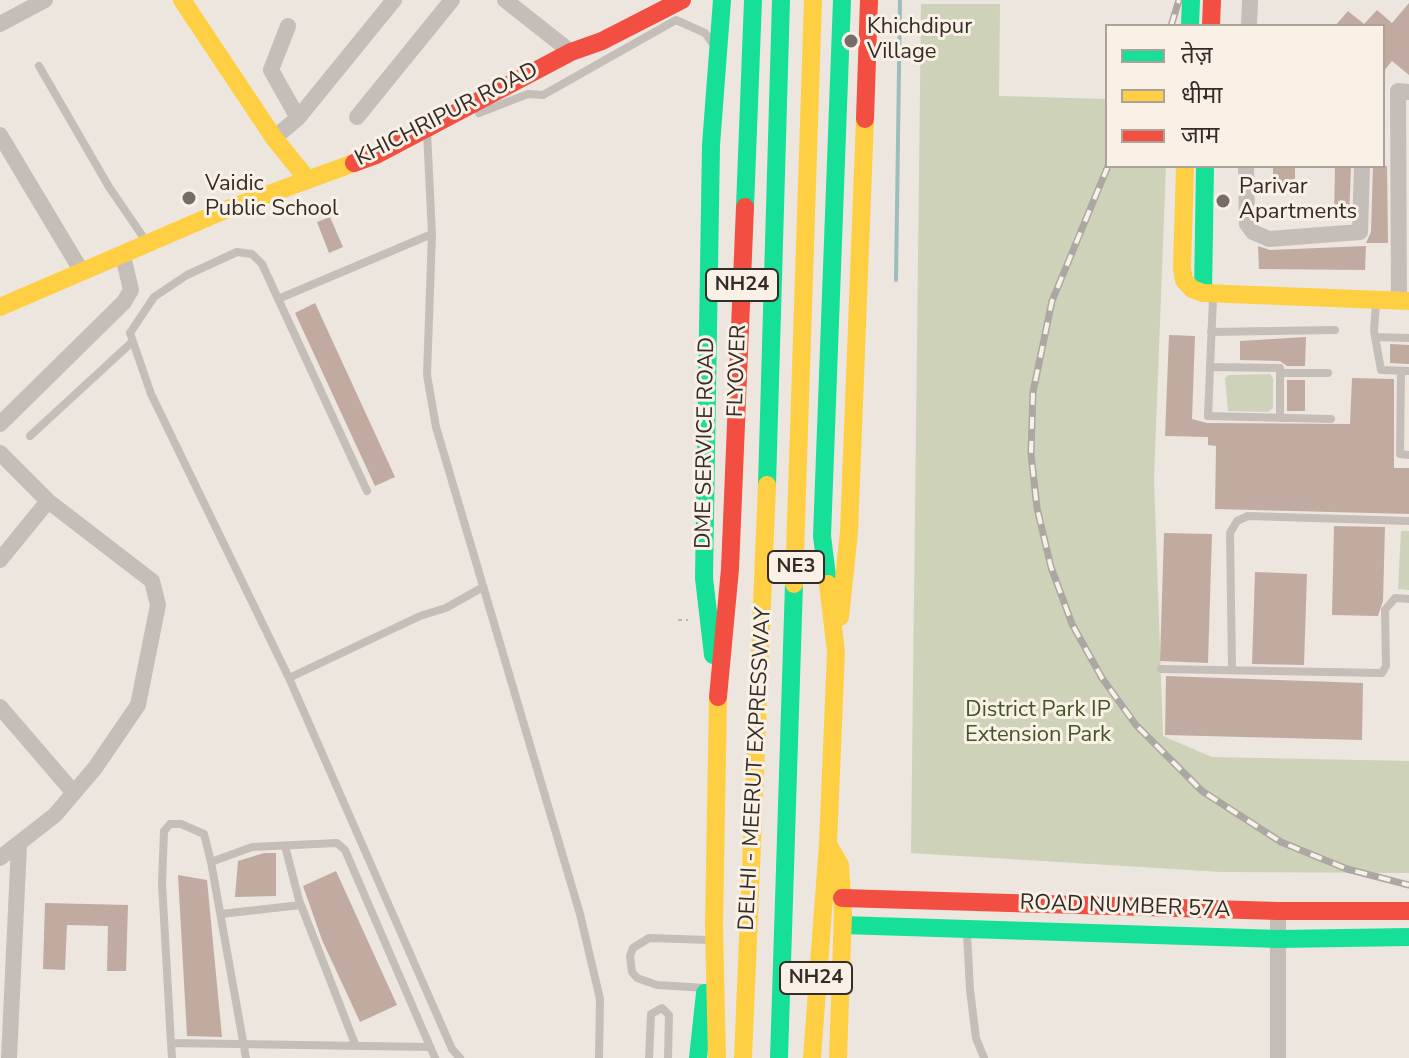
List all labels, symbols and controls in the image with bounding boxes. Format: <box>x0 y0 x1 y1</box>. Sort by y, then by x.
place label: Khichdipur Village <box>867 15 972 66</box>
legend <box>1105 24 1385 168</box>
marker: Khichdipur Village <box>842 32 860 50</box>
text: तेज़ <box>1181 39 1213 71</box>
street label: KHICHRIPUR ROAD <box>351 57 543 173</box>
text: धीमा <box>1181 79 1223 111</box>
text: जाम <box>1181 119 1219 151</box>
place label: Vaidic Public School <box>205 172 339 224</box>
place label: Parivar Apartments <box>1239 175 1357 226</box>
marker: Vaidic Public School <box>180 189 198 207</box>
marker: Parivar Apartments <box>1214 192 1232 210</box>
road number: NH24 <box>706 269 778 301</box>
street label: FLYOVER <box>723 324 753 418</box>
street label: DME SERVICE ROAD <box>691 337 721 549</box>
road number: NE3 <box>768 551 824 583</box>
street label: DELHI - MEERUT EXPRESSWAY <box>734 607 778 931</box>
park label: District Park IP Extension Park <box>965 698 1111 750</box>
street label: ROAD NUMBER 57A <box>1019 890 1231 924</box>
road number: NH24 <box>780 962 852 994</box>

